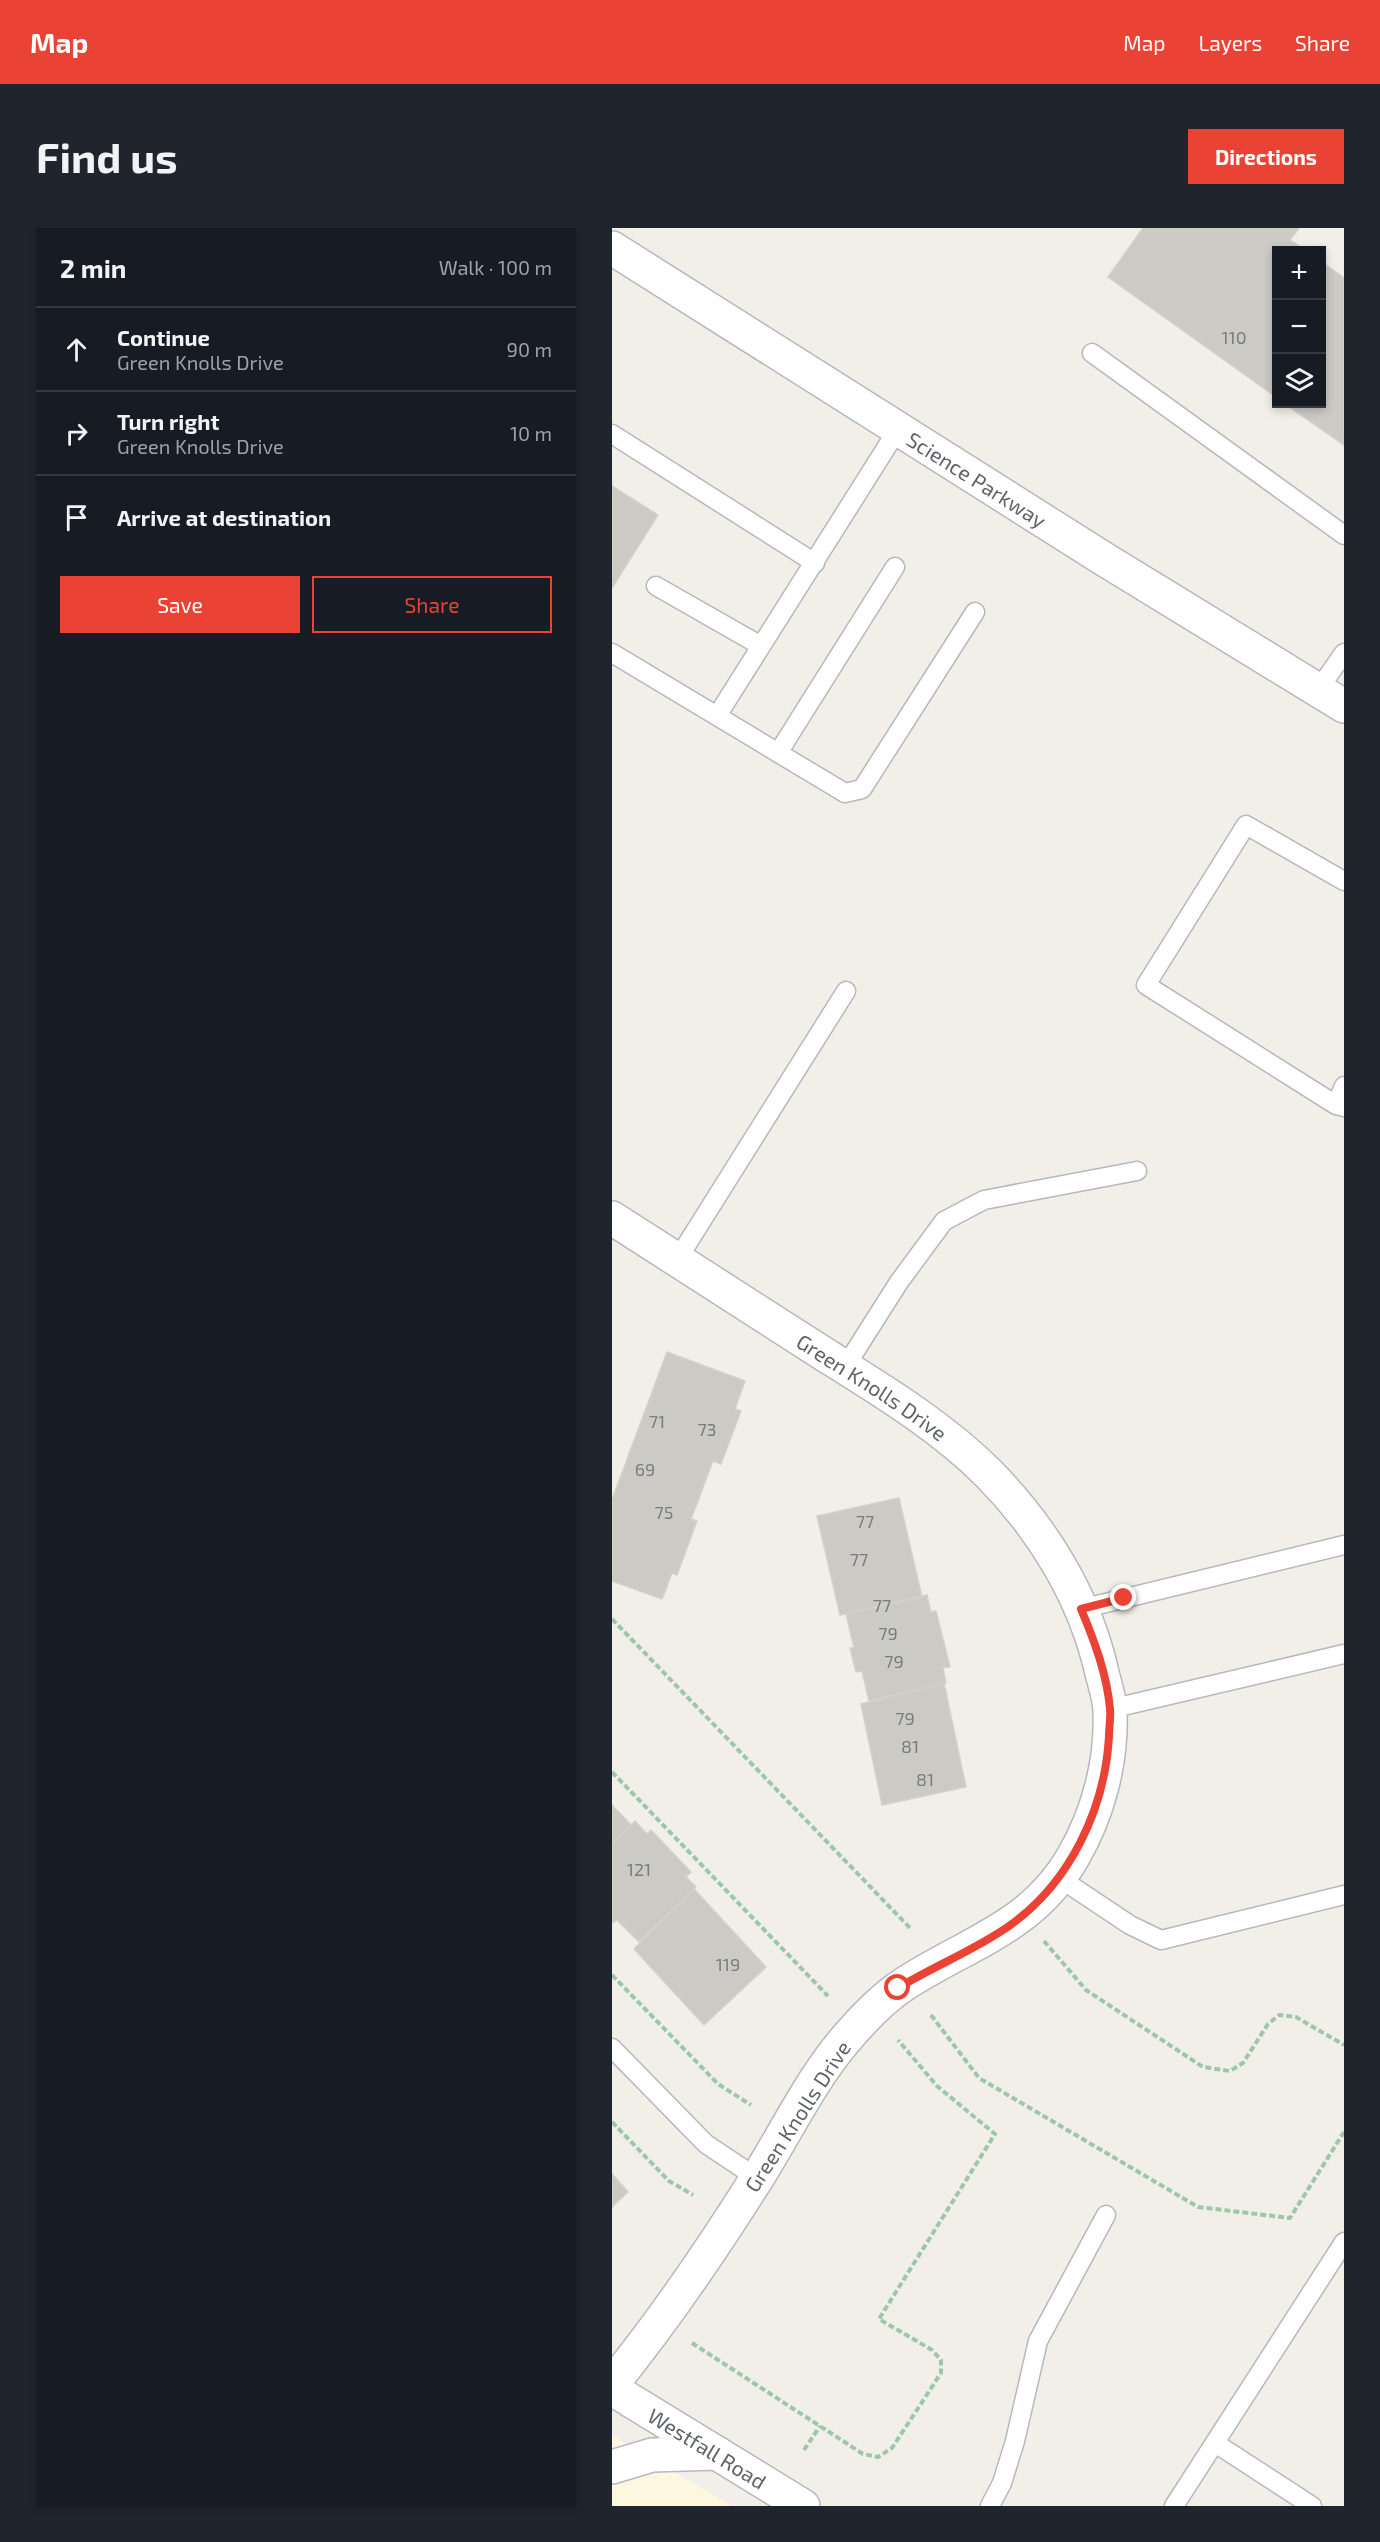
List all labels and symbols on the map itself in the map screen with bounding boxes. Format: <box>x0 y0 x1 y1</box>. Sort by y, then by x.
house number: 110 <box>1221 326 1247 348</box>
street label: Science Parkway <box>903 426 1051 532</box>
street label: Green Knolls Drive <box>793 1328 953 1445</box>
house number: 71 <box>649 1410 665 1432</box>
house number: 73 <box>697 1418 717 1440</box>
house number: 69 <box>635 1458 655 1480</box>
house number: 75 <box>655 1501 673 1523</box>
house number: 77 <box>856 1510 874 1532</box>
house number: 77 <box>850 1548 868 1570</box>
route end <box>1110 1584 1136 1610</box>
house number: 77 <box>873 1594 891 1616</box>
house number: 79 <box>878 1622 898 1644</box>
house number: 79 <box>884 1650 904 1672</box>
house number: 79 <box>895 1707 915 1729</box>
house number: 81 <box>901 1735 919 1757</box>
house number: 81 <box>916 1768 934 1790</box>
house number: 121 <box>627 1858 651 1880</box>
house number: 119 <box>716 1953 740 1975</box>
route start <box>884 1974 910 2000</box>
street label: Green Knolls Drive <box>739 2036 855 2196</box>
street label: Westfall Road <box>644 2402 771 2493</box>

